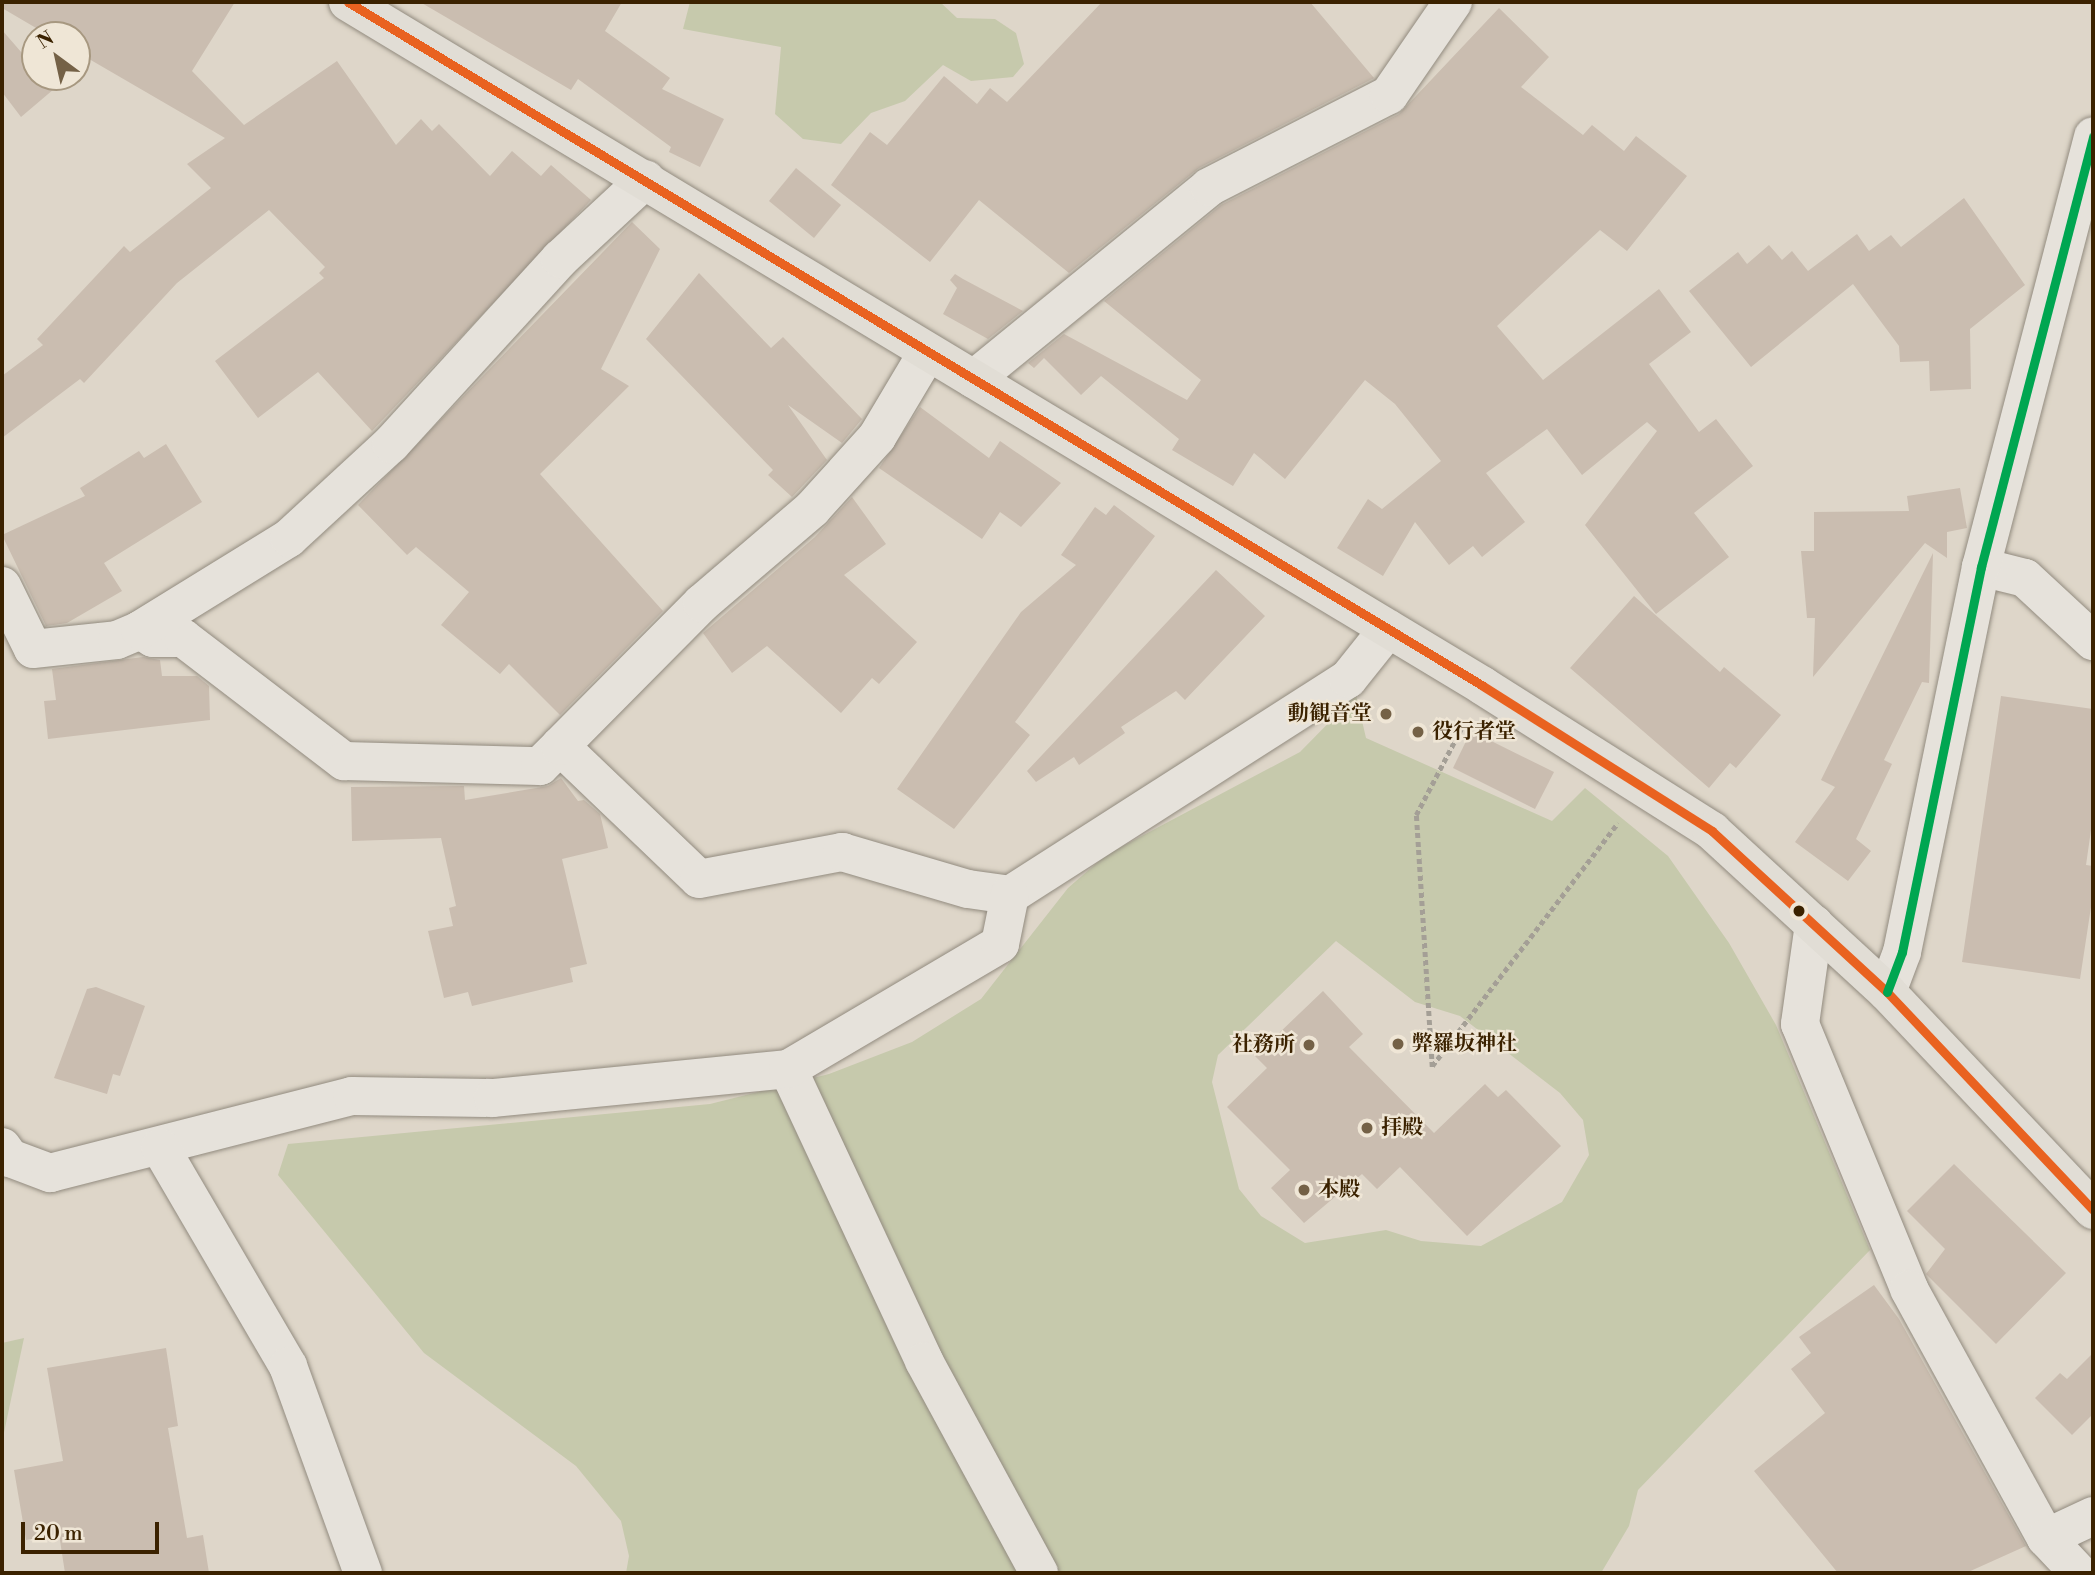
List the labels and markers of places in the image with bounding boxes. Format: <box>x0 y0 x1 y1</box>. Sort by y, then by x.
place label: 動観音堂 <box>1288 701 1372 727</box>
marker: 動観音堂 <box>1378 706 1394 722</box>
place label: 役行者堂 <box>1432 719 1516 745</box>
marker: 役行者堂 <box>1410 724 1426 740</box>
unlabelled marker <box>1792 904 1806 918</box>
place label: 弊羅坂神社 <box>1412 1031 1517 1057</box>
place label: 社務所 <box>1232 1032 1295 1058</box>
marker: 弊羅坂神社 <box>1390 1036 1406 1052</box>
marker: 社務所 <box>1301 1037 1317 1053</box>
place label: 拝殿 <box>1381 1115 1423 1141</box>
marker: 拝殿 <box>1359 1120 1375 1136</box>
place label: 本殿 <box>1318 1177 1360 1203</box>
marker: 本殿 <box>1296 1182 1312 1198</box>

